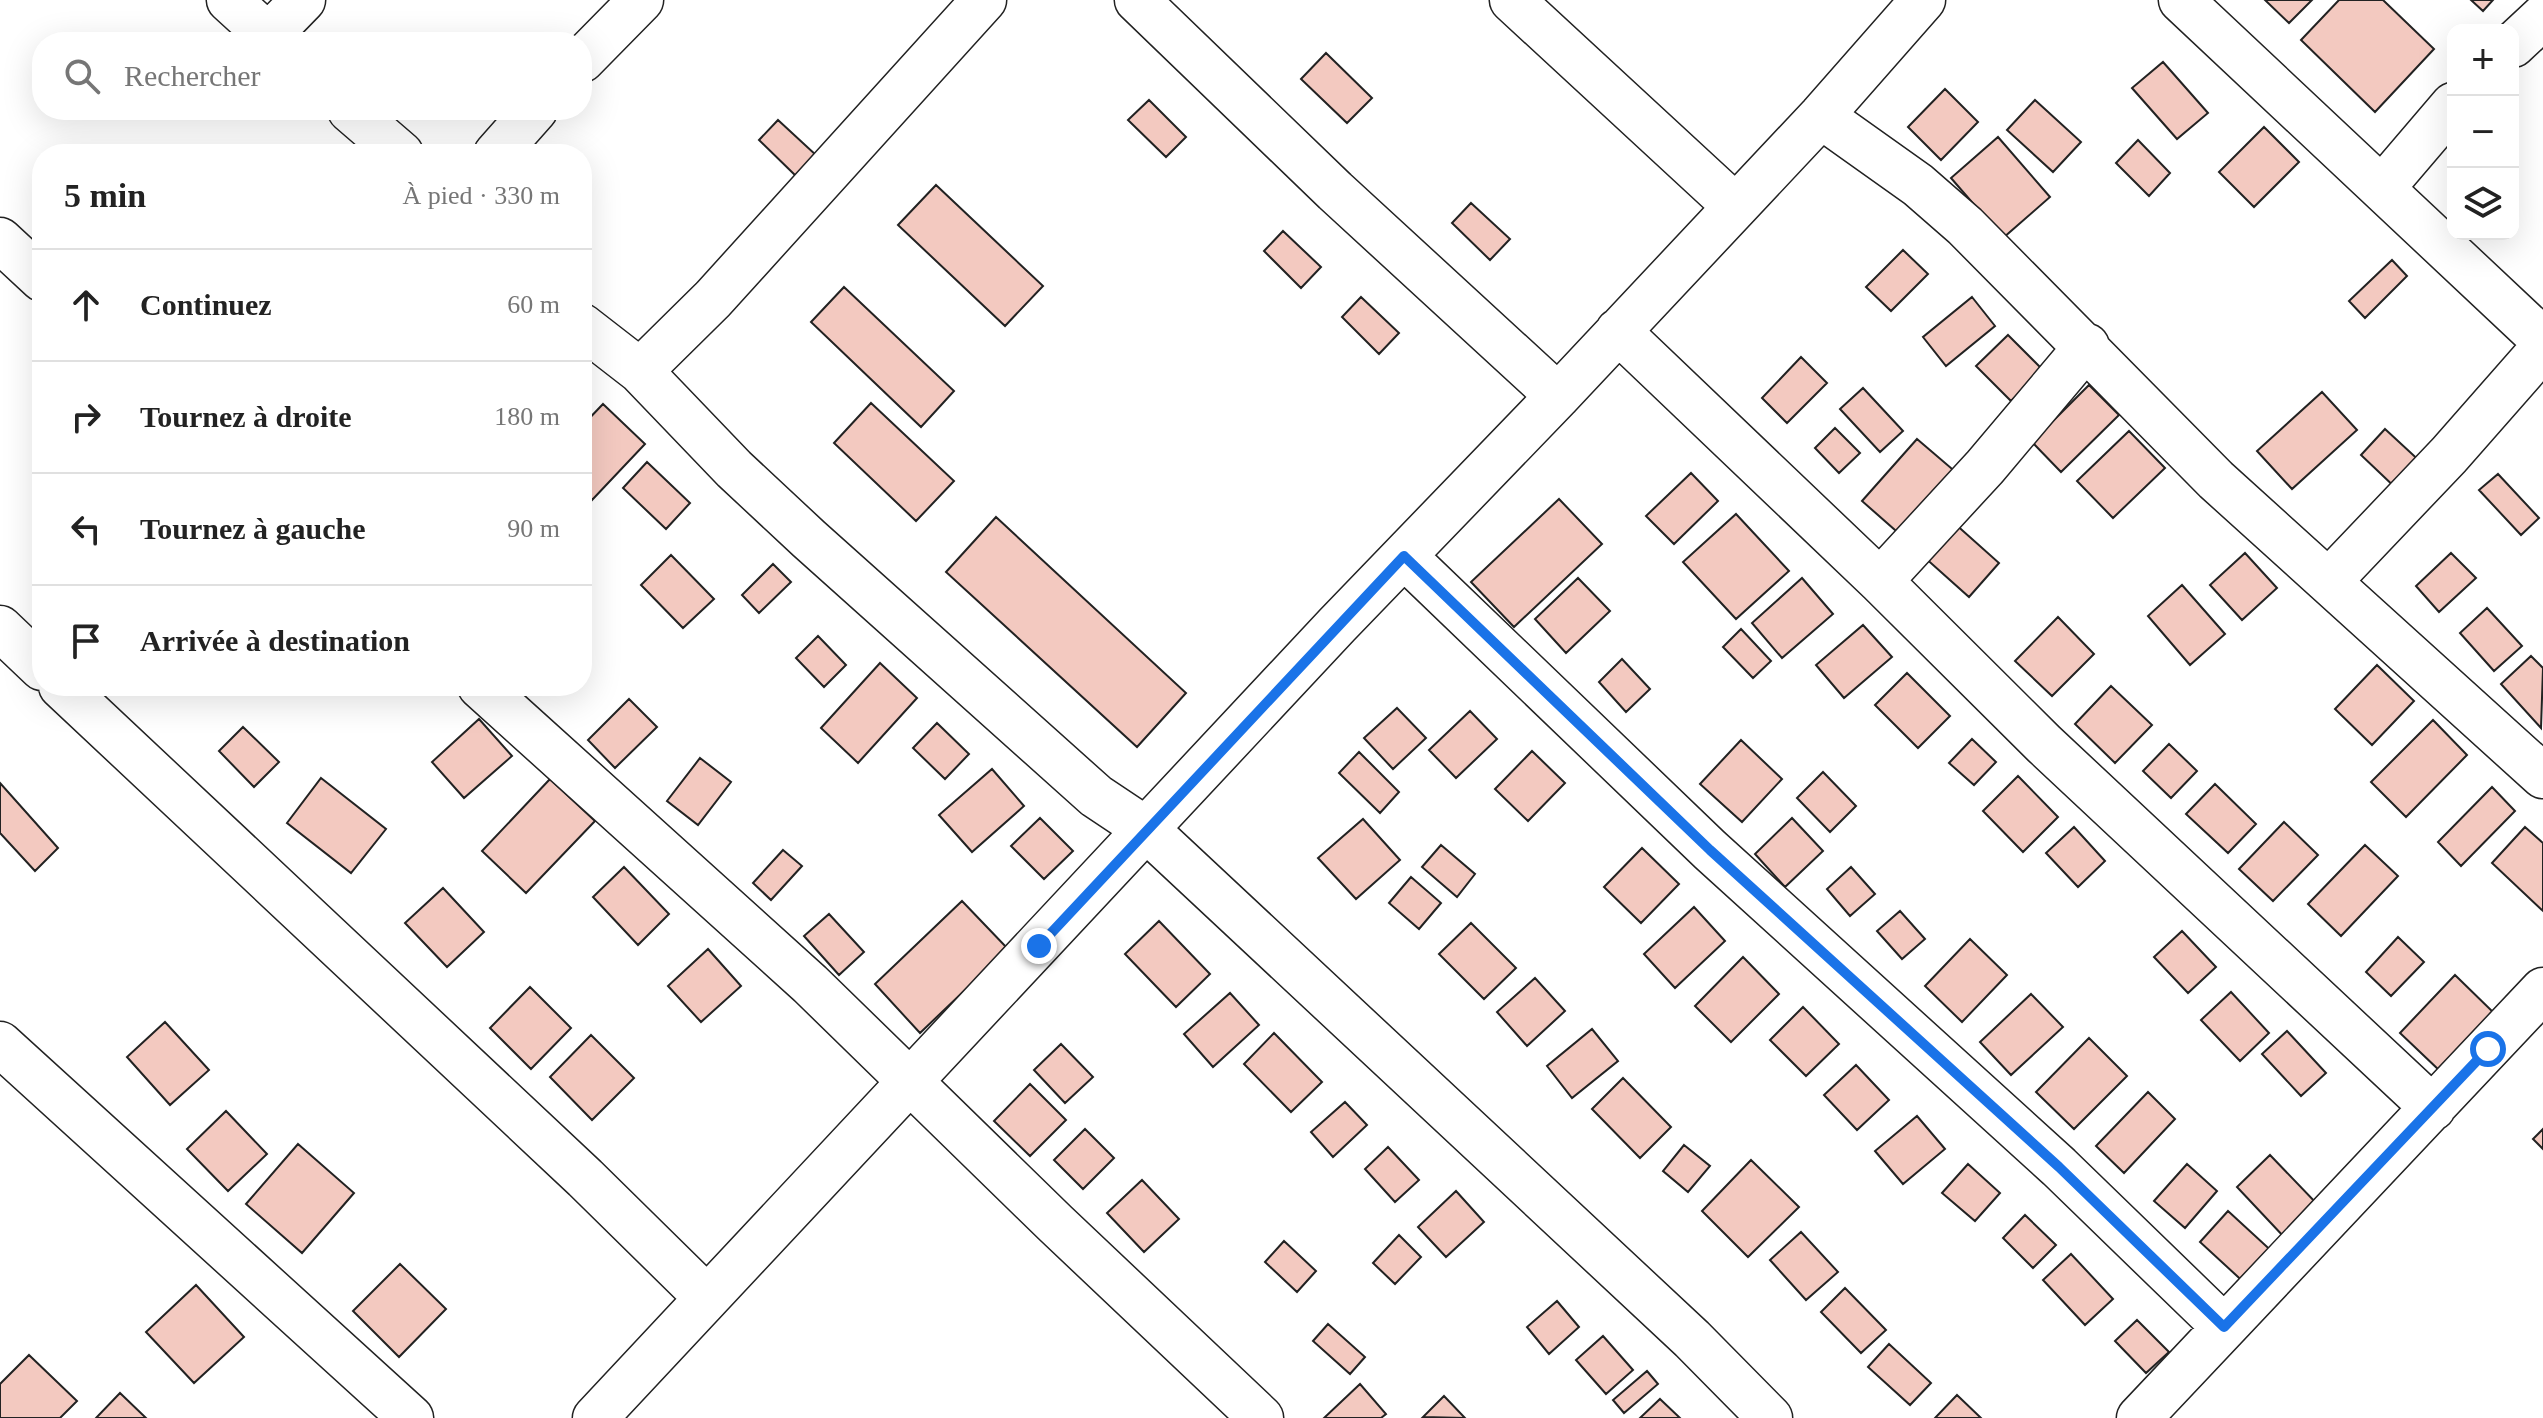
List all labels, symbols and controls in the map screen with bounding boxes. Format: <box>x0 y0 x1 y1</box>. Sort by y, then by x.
map controls <box>2447 24 2519 240</box>
button: + <box>2447 24 2519 96</box>
search box <box>32 32 592 120</box>
icon: search <box>60 54 104 98</box>
text: Rechercher <box>124 59 261 92</box>
button: − <box>2447 96 2519 168</box>
button: layers <box>2447 168 2519 240</box>
text: 5 min <box>64 177 146 214</box>
text: À pied · 330 m <box>403 181 560 210</box>
icon: ahead <box>64 283 108 327</box>
text: Continuez <box>140 288 272 321</box>
text: 60 m <box>507 290 560 319</box>
icon: right <box>64 395 108 439</box>
text: Tournez à droite <box>140 400 352 433</box>
text: 180 m <box>494 402 560 431</box>
icon: left <box>64 507 108 551</box>
text: Tournez à gauche <box>140 512 366 545</box>
text: 90 m <box>507 514 560 543</box>
icon: arrive <box>64 619 108 663</box>
text: Arrivée à destination <box>140 624 410 657</box>
route end <box>1021 928 1057 964</box>
route start <box>2470 1031 2506 1067</box>

